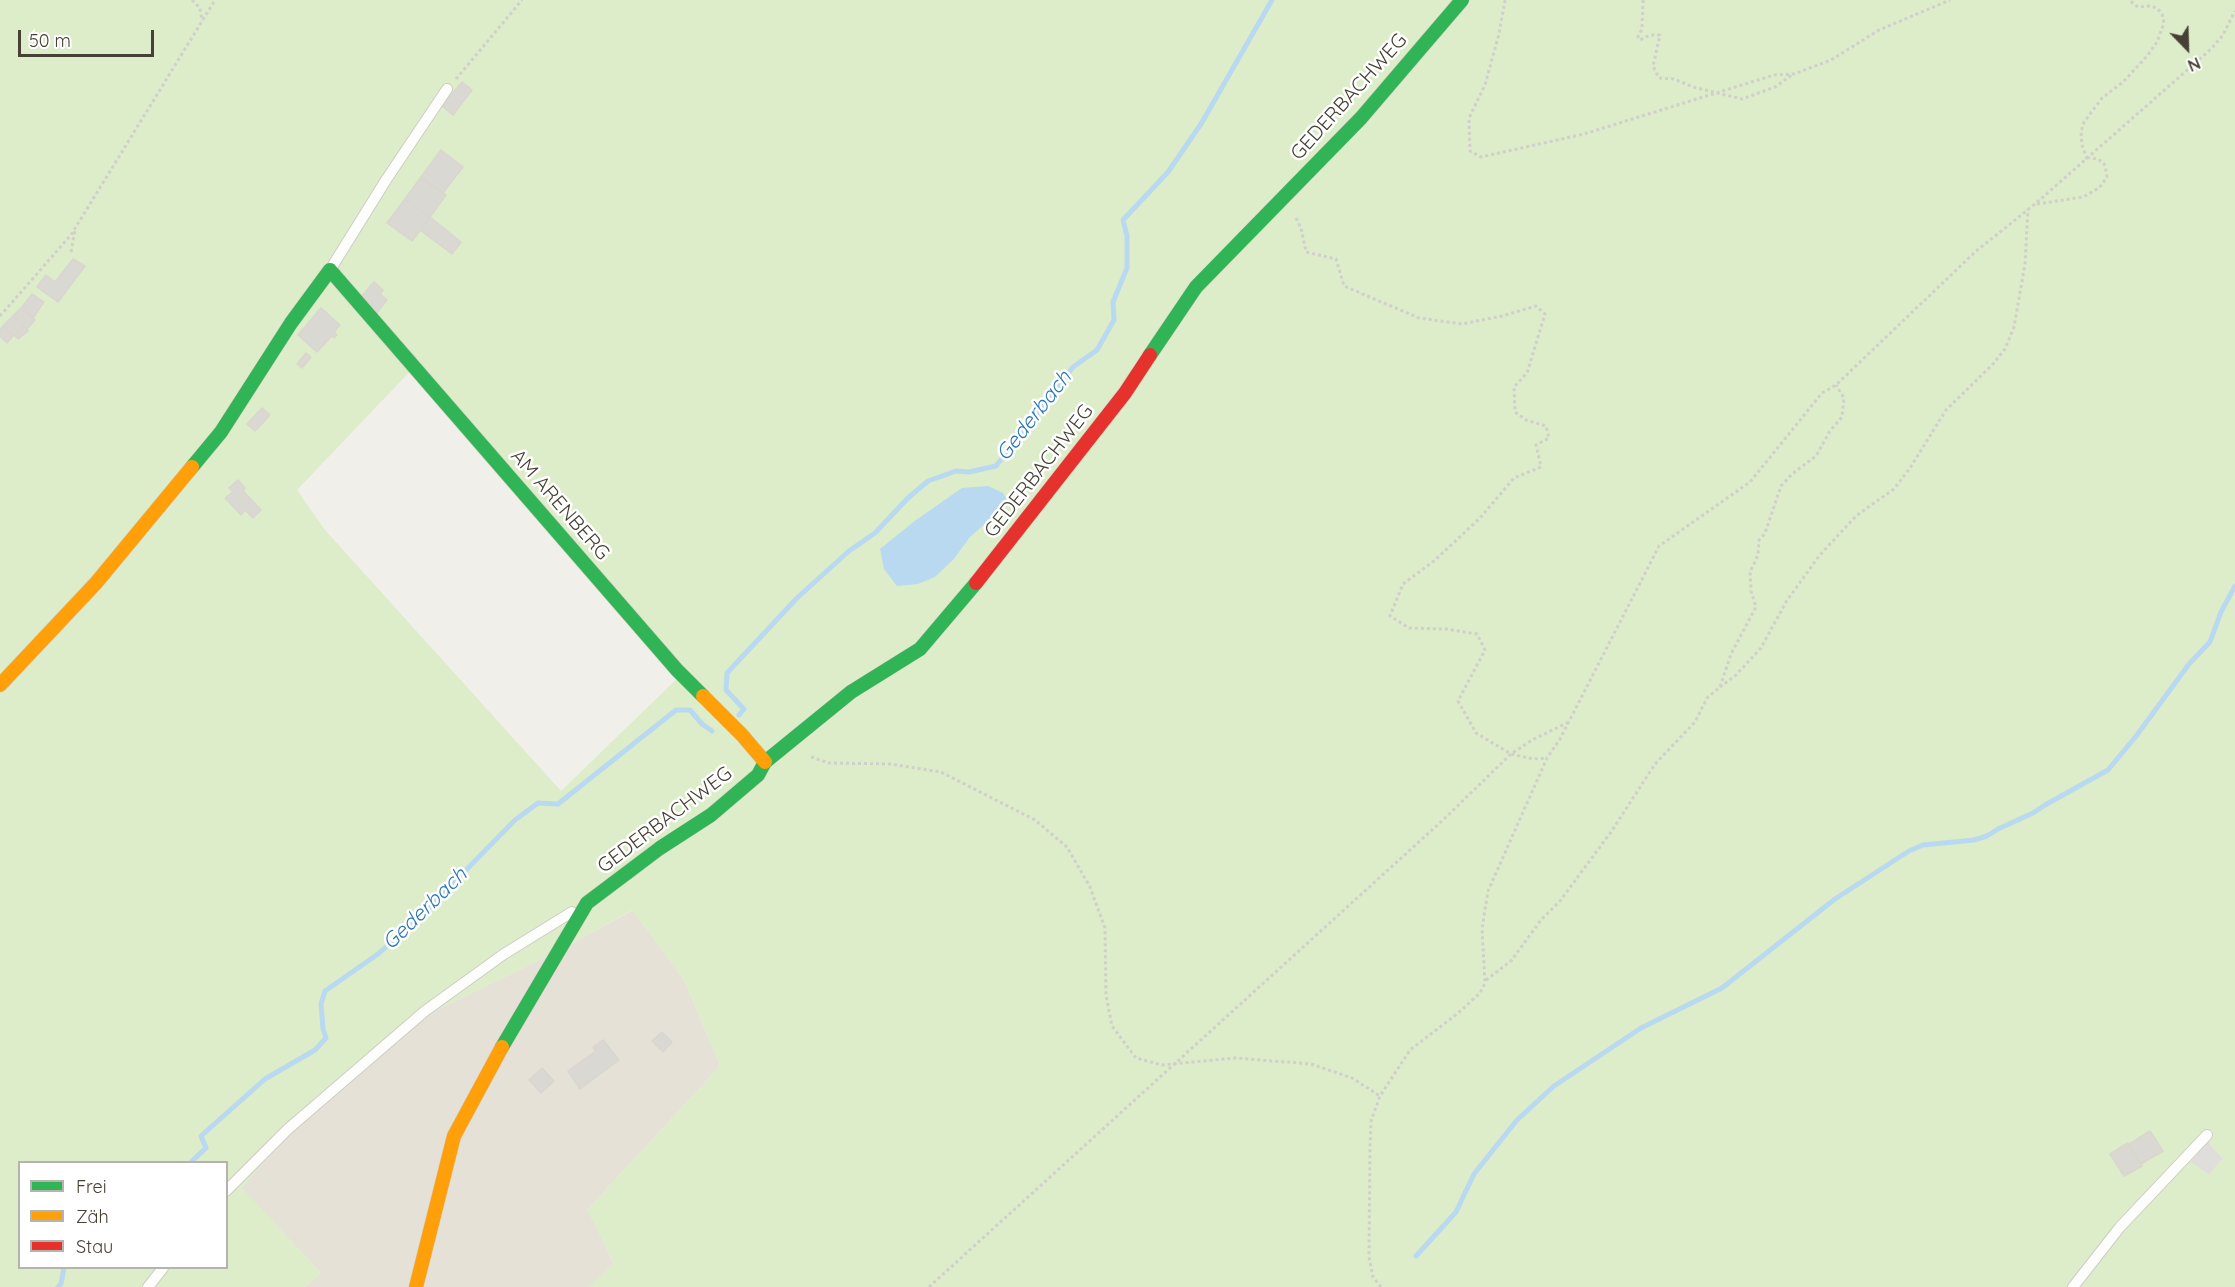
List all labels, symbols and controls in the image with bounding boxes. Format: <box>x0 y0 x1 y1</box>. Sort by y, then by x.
scale bar <box>21 18 158 56</box>
north arrow <box>2157 18 2217 78</box>
text: 50 m <box>29 29 71 52</box>
street label: GEDERBACHWEG <box>1286 29 1412 165</box>
text: N <box>2185 53 2203 76</box>
water label: Gederbach <box>991 366 1077 466</box>
street label: GEDERBACHWEG <box>980 400 1098 542</box>
street label: AM ARENBERG <box>505 445 615 565</box>
street label: GEDERBACHWEG <box>593 762 737 878</box>
water label: Gederbach <box>378 863 472 955</box>
legend <box>18 1161 228 1269</box>
text: Frei <box>76 1175 107 1198</box>
text: Zäh <box>76 1205 109 1228</box>
text: Stau <box>76 1235 113 1258</box>

